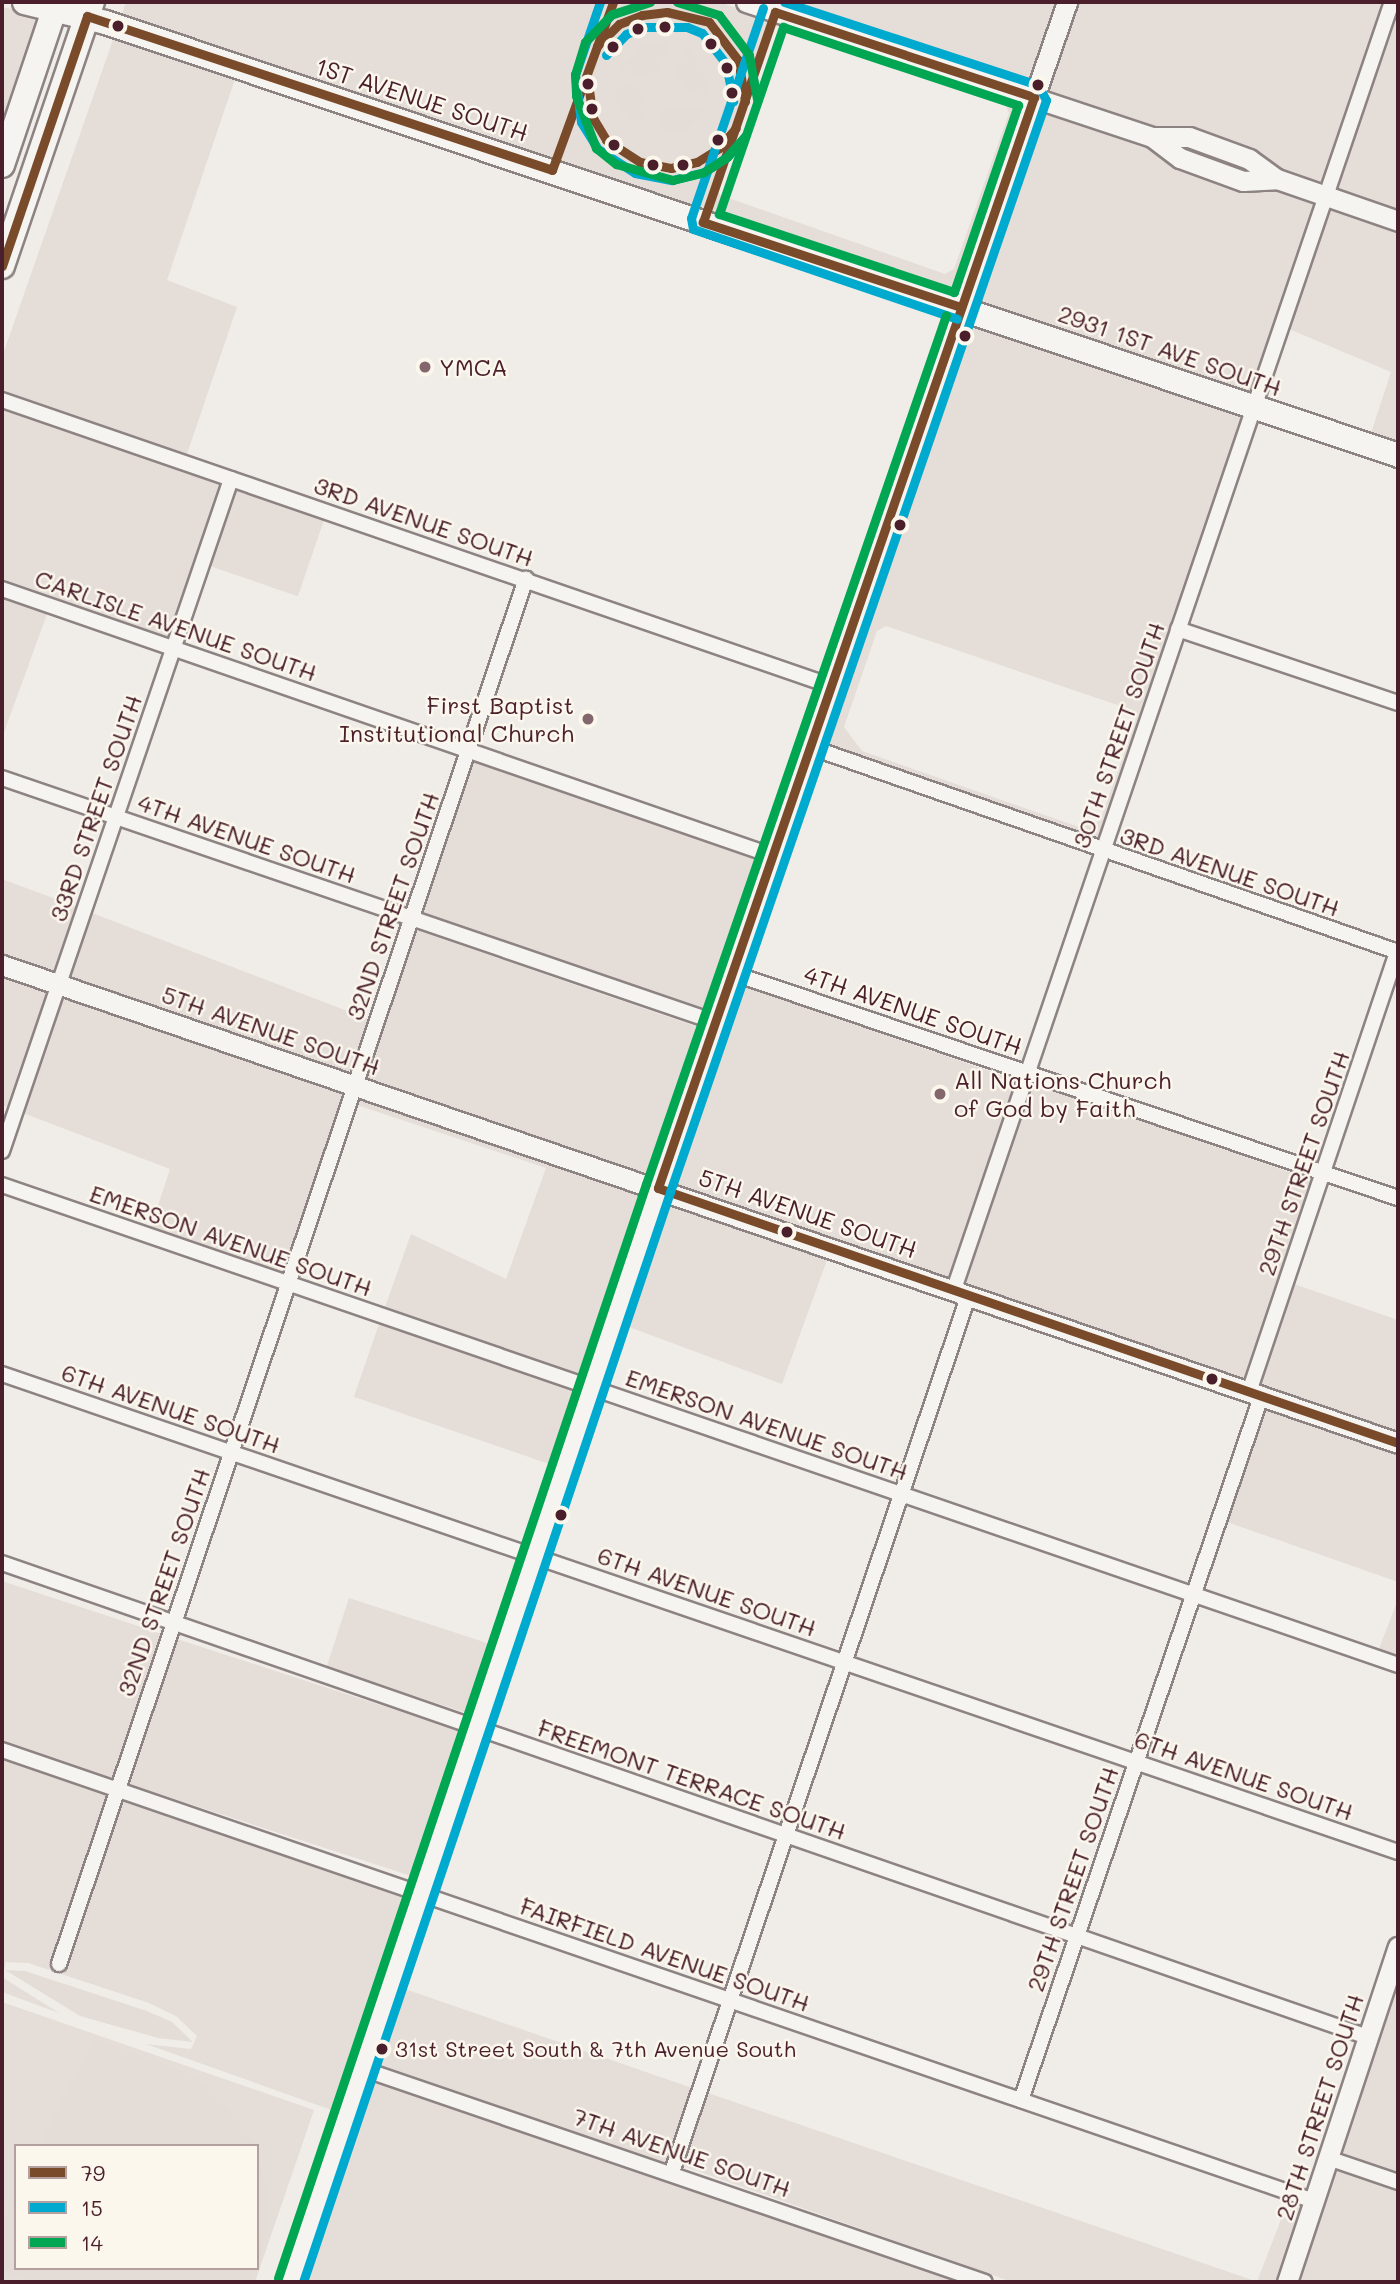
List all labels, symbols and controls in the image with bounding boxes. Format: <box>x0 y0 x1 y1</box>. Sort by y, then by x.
unlabelled marker <box>111 19 125 33</box>
unlabelled marker <box>658 20 672 34</box>
unlabelled marker <box>631 22 645 36</box>
unlabelled marker <box>704 37 718 51</box>
unlabelled marker <box>606 40 620 54</box>
street label: 1ST AVENUE SOUTH <box>312 51 532 147</box>
unlabelled marker <box>720 61 734 75</box>
unlabelled marker <box>581 77 595 91</box>
unlabelled marker <box>1031 78 1045 92</box>
unlabelled marker <box>725 86 739 100</box>
unlabelled marker <box>585 102 599 116</box>
unlabelled marker <box>711 133 725 147</box>
unlabelled marker <box>607 138 621 152</box>
unlabelled marker <box>646 158 660 172</box>
unlabelled marker <box>676 158 690 172</box>
street label: 2931 1ST AVE SOUTH <box>1055 298 1285 402</box>
unlabelled marker <box>958 329 972 343</box>
place label: YMCA <box>439 353 508 381</box>
marker: YMCA <box>417 359 433 375</box>
street label: 3RD AVENUE SOUTH <box>311 470 537 572</box>
unlabelled marker <box>893 518 907 532</box>
street label: CARLISLE AVENUE SOUTH <box>31 563 321 687</box>
street label: 30TH STREET SOUTH <box>1066 618 1170 852</box>
street label: 33RD STREET SOUTH <box>43 691 147 925</box>
place label: First Baptist Institutional Church <box>339 691 574 747</box>
marker: First Baptist Institutional Church <box>580 711 596 727</box>
street label: 4TH AVENUE SOUTH <box>134 787 360 889</box>
street label: 32ND STREET SOUTH <box>339 788 445 1024</box>
street label: 3RD AVENUE SOUTH <box>1117 820 1343 922</box>
street label: 4TH AVENUE SOUTH <box>800 959 1026 1061</box>
street label: 5TH AVENUE SOUTH <box>158 979 384 1081</box>
street label: 29TH STREET SOUTH <box>1251 1047 1355 1279</box>
place label: All Nations Church of God by Faith <box>954 1066 1171 1122</box>
marker: All Nations Church of God by Faith <box>932 1086 948 1102</box>
street label: 5TH AVENUE SOUTH <box>695 1162 921 1264</box>
street label: EMERSON AVENUE SOUTH <box>86 1178 376 1302</box>
unlabelled marker <box>780 1225 794 1239</box>
street label: 6TH AVENUE SOUTH <box>58 1357 284 1459</box>
street label: EMERSON AVENUE SOUTH <box>622 1362 912 1486</box>
unlabelled marker <box>1205 1372 1219 1386</box>
street label: 32ND STREET SOUTH <box>110 1464 216 1700</box>
unlabelled marker <box>554 1508 568 1522</box>
street label: 6TH AVENUE SOUTH <box>594 1540 820 1642</box>
street label: FREEMONT TERRACE SOUTH <box>534 1713 850 1845</box>
street label: 6TH AVENUE SOUTH <box>1131 1724 1357 1826</box>
street label: 29TH STREET SOUTH <box>1020 1763 1124 1995</box>
street label: FAIRFIELD AVENUE SOUTH <box>517 1891 813 2017</box>
street label: 28TH STREET SOUTH <box>1269 1990 1369 2224</box>
place label: 31st Street South & 7th Avenue South <box>395 2036 796 2062</box>
marker: 31st Street South & 7th Avenue South <box>375 2042 389 2056</box>
street label: 7TH AVENUE SOUTH <box>570 2101 794 2203</box>
legend <box>14 2144 259 2270</box>
text: 79 <box>81 2159 105 2186</box>
text: 15 <box>81 2194 103 2221</box>
text: 14 <box>81 2229 103 2256</box>

